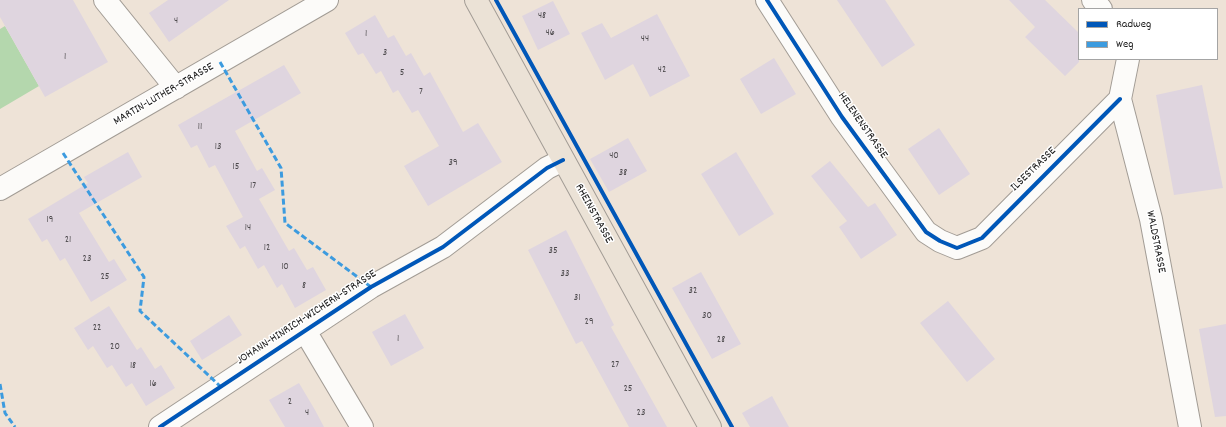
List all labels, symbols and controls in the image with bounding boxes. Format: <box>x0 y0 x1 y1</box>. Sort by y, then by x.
legend <box>1078 8 1218 60</box>
house number: 48 <box>538 11 546 23</box>
house number: 4 <box>174 16 178 28</box>
text: Radweg <box>1116 16 1151 33</box>
house number: 46 <box>545 28 555 40</box>
house number: 1 <box>365 29 367 41</box>
house number: 44 <box>641 34 649 46</box>
text: Weg <box>1116 36 1133 53</box>
house number: 3 <box>383 48 387 60</box>
house number: 1 <box>64 52 66 64</box>
street label: MARTIN-LUTHER-STRASSE <box>111 60 217 130</box>
house number: 42 <box>658 65 666 77</box>
house number: 5 <box>400 68 404 80</box>
house number: 7 <box>419 87 423 99</box>
street label: HELENENSTRASSE <box>834 90 890 162</box>
house number: 11 <box>198 122 202 134</box>
house number: 13 <box>215 142 221 154</box>
street label: ILSESTRASSE <box>1008 145 1060 195</box>
house number: 40 <box>609 151 619 163</box>
house number: 39 <box>448 158 458 170</box>
house number: 15 <box>233 162 239 174</box>
house number: 38 <box>619 168 627 180</box>
house number: 17 <box>250 181 256 193</box>
street label: RHEINSTRASSE <box>571 182 615 246</box>
street label: WALDSTRASSE <box>1142 210 1168 274</box>
house number: 19 <box>47 215 53 227</box>
house number: 14 <box>245 223 251 235</box>
house number: 21 <box>65 235 71 247</box>
house number: 12 <box>264 243 270 255</box>
house number: 35 <box>548 246 558 258</box>
house number: 23 <box>83 254 91 266</box>
house number: 10 <box>281 262 289 274</box>
street label: JOHANN-HINRICH-WICHERN-STRASSE <box>234 267 380 369</box>
house number: 33 <box>561 269 569 281</box>
house number: 25 <box>101 272 109 284</box>
house number: 8 <box>302 281 306 293</box>
house number: 32 <box>689 286 697 298</box>
house number: 31 <box>574 293 580 305</box>
house number: 30 <box>702 311 712 323</box>
house number: 29 <box>585 317 593 329</box>
house number: 22 <box>93 323 101 335</box>
house number: 1 <box>397 334 399 346</box>
house number: 28 <box>717 335 725 347</box>
house number: 20 <box>110 342 120 354</box>
house number: 27 <box>611 360 619 372</box>
house number: 18 <box>130 361 136 373</box>
house number: 16 <box>149 379 157 391</box>
house number: 25 <box>624 384 632 396</box>
house number: 2 <box>288 397 292 409</box>
house number: 4 <box>305 408 309 420</box>
house number: 23 <box>637 408 645 420</box>

